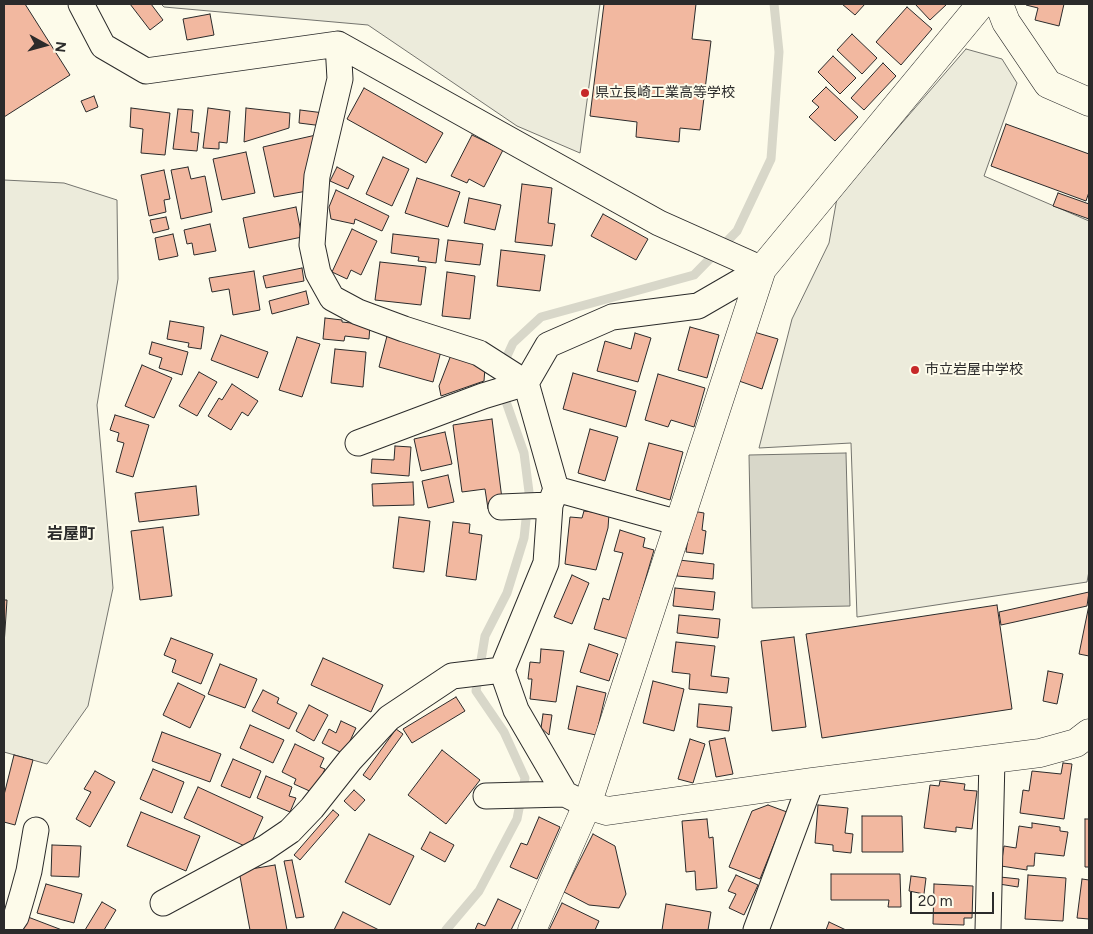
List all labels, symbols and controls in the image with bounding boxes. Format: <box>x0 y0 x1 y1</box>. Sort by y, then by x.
north arrow <box>20 20 70 70</box>
text: N <box>51 40 69 53</box>
place label: 県立長崎工業高等学校 <box>595 85 735 101</box>
marker: 県立長崎工業高等学校 <box>579 87 591 99</box>
place label: 市立岩屋中学校 <box>925 362 1023 378</box>
marker: 市立岩屋中学校 <box>909 364 921 376</box>
district label: 岩屋町 <box>47 524 95 544</box>
scale bar <box>913 882 997 914</box>
text: 20 m <box>918 892 952 910</box>

